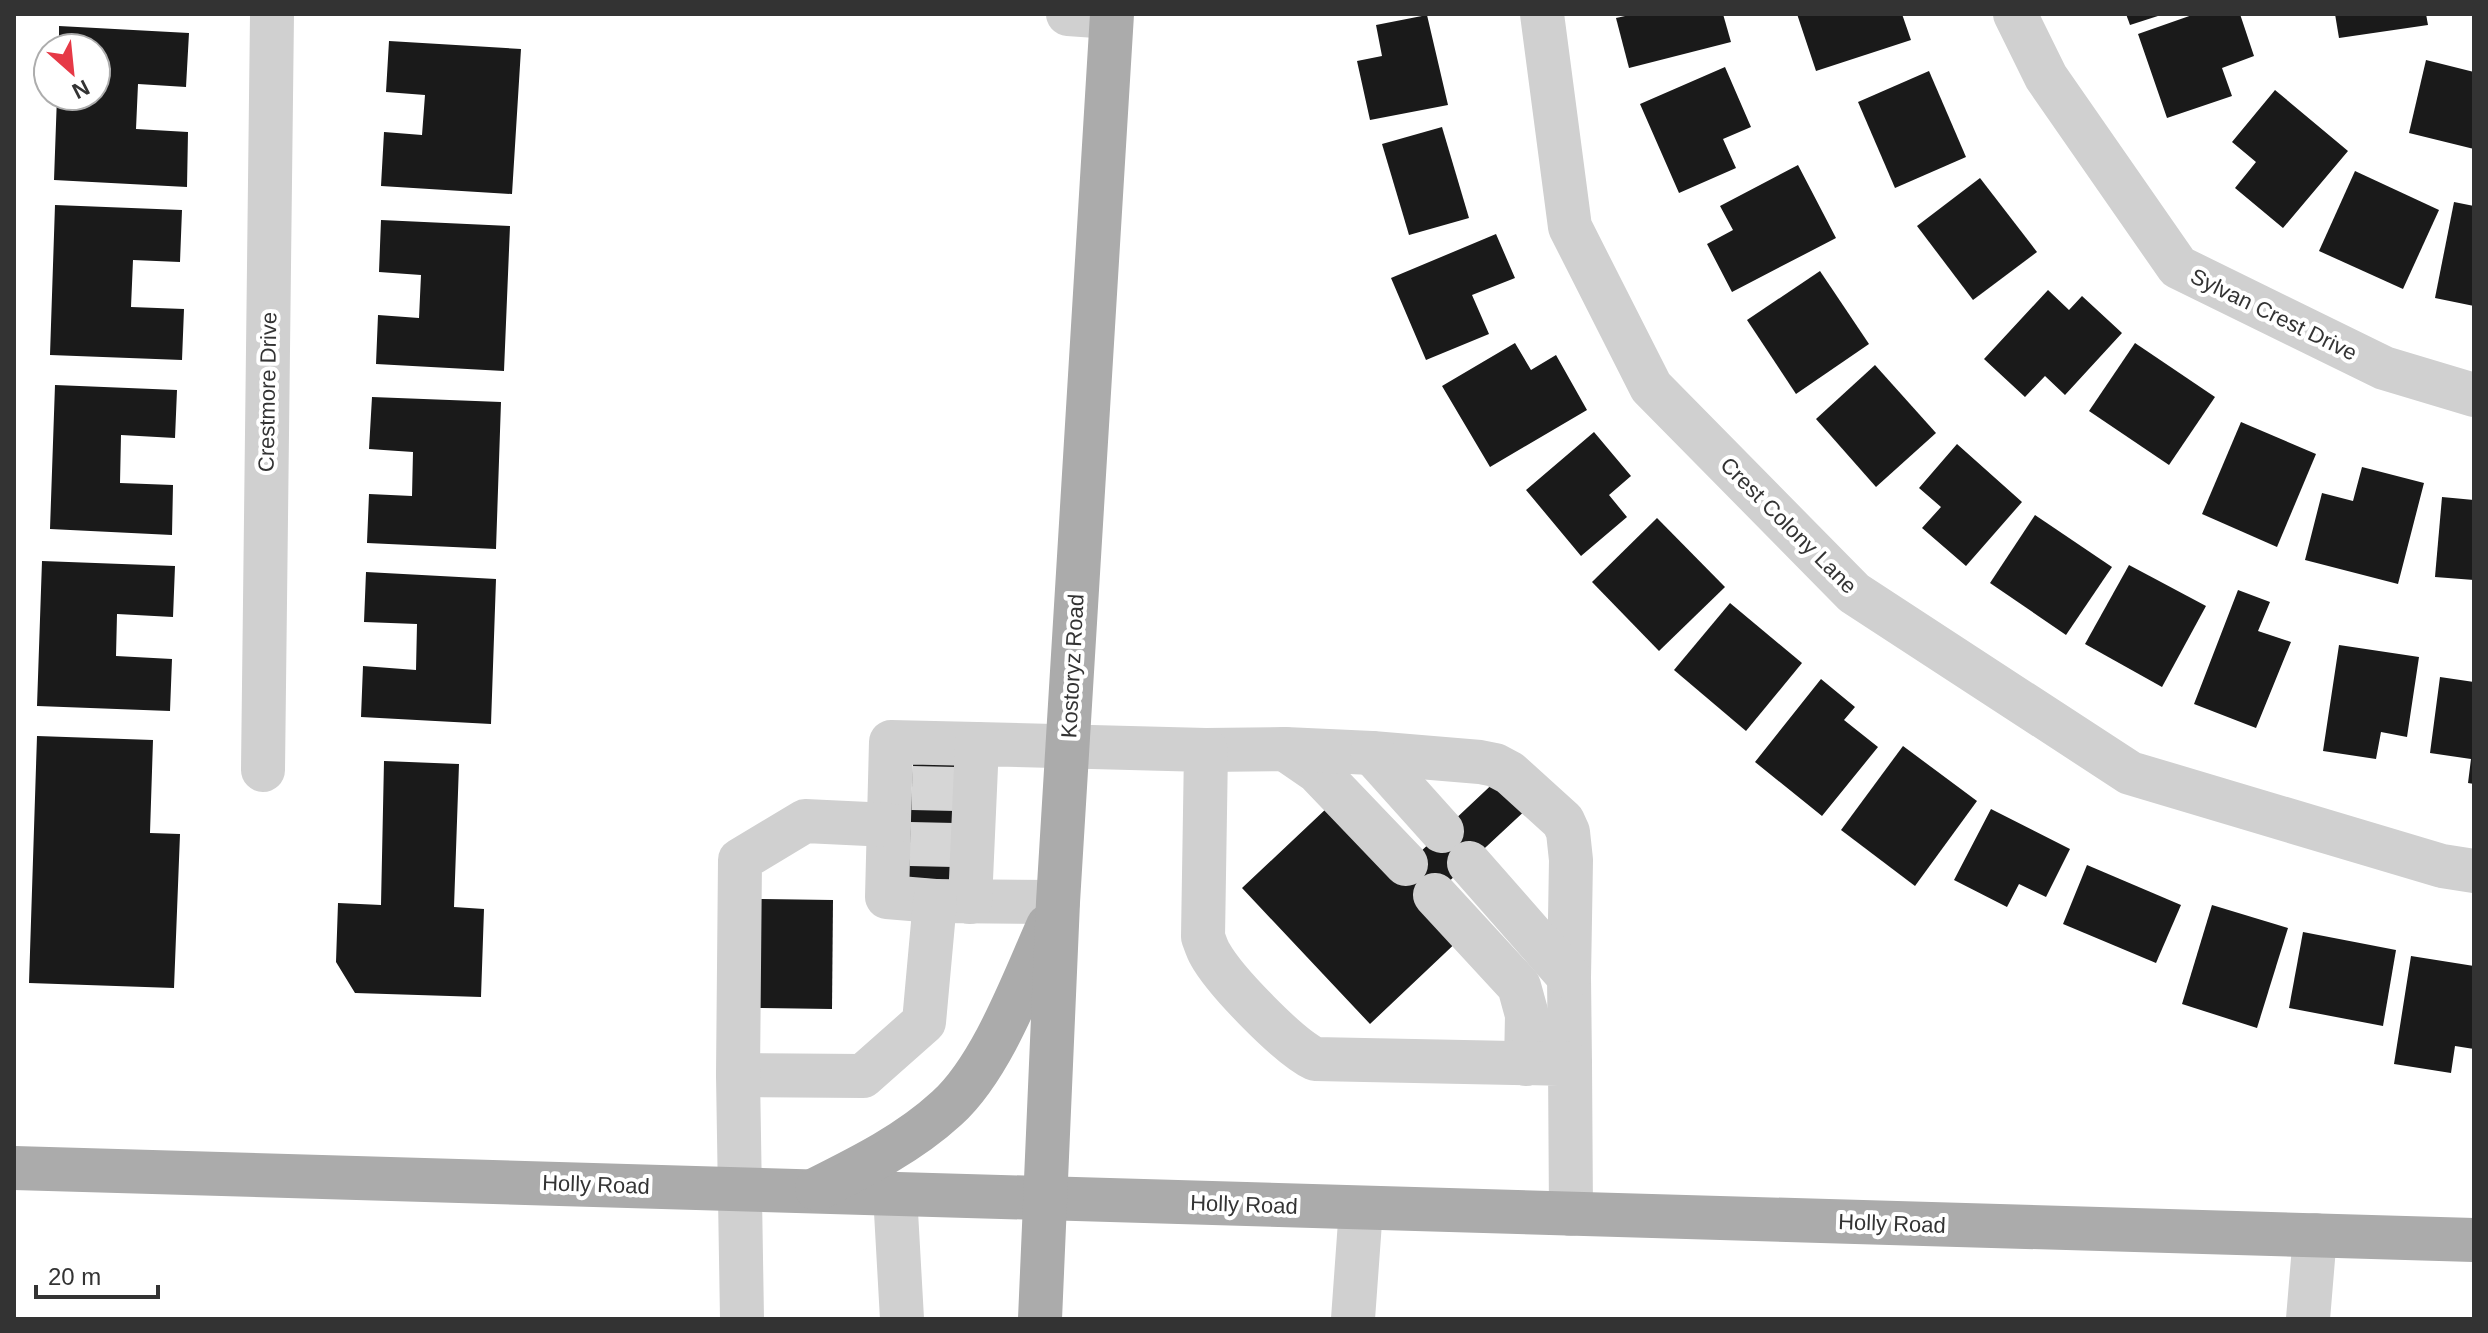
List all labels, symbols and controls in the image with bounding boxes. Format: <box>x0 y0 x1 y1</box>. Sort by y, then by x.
north arrow <box>32 32 112 112</box>
text: N <box>68 75 94 104</box>
street label: Sylvan Crest Drive <box>2186 263 2361 366</box>
street label: Crestmore Drive <box>254 312 281 472</box>
street label: Crest Colony Lane <box>1715 452 1862 599</box>
street label: Kostoryz Road <box>1056 593 1089 739</box>
street label: Holly Road <box>542 1170 650 1199</box>
street label: Holly Road <box>1190 1190 1298 1219</box>
street label: Holly Road <box>1838 1209 1946 1238</box>
scale bar <box>36 1249 158 1299</box>
text: 20 m <box>48 1263 101 1290</box>

